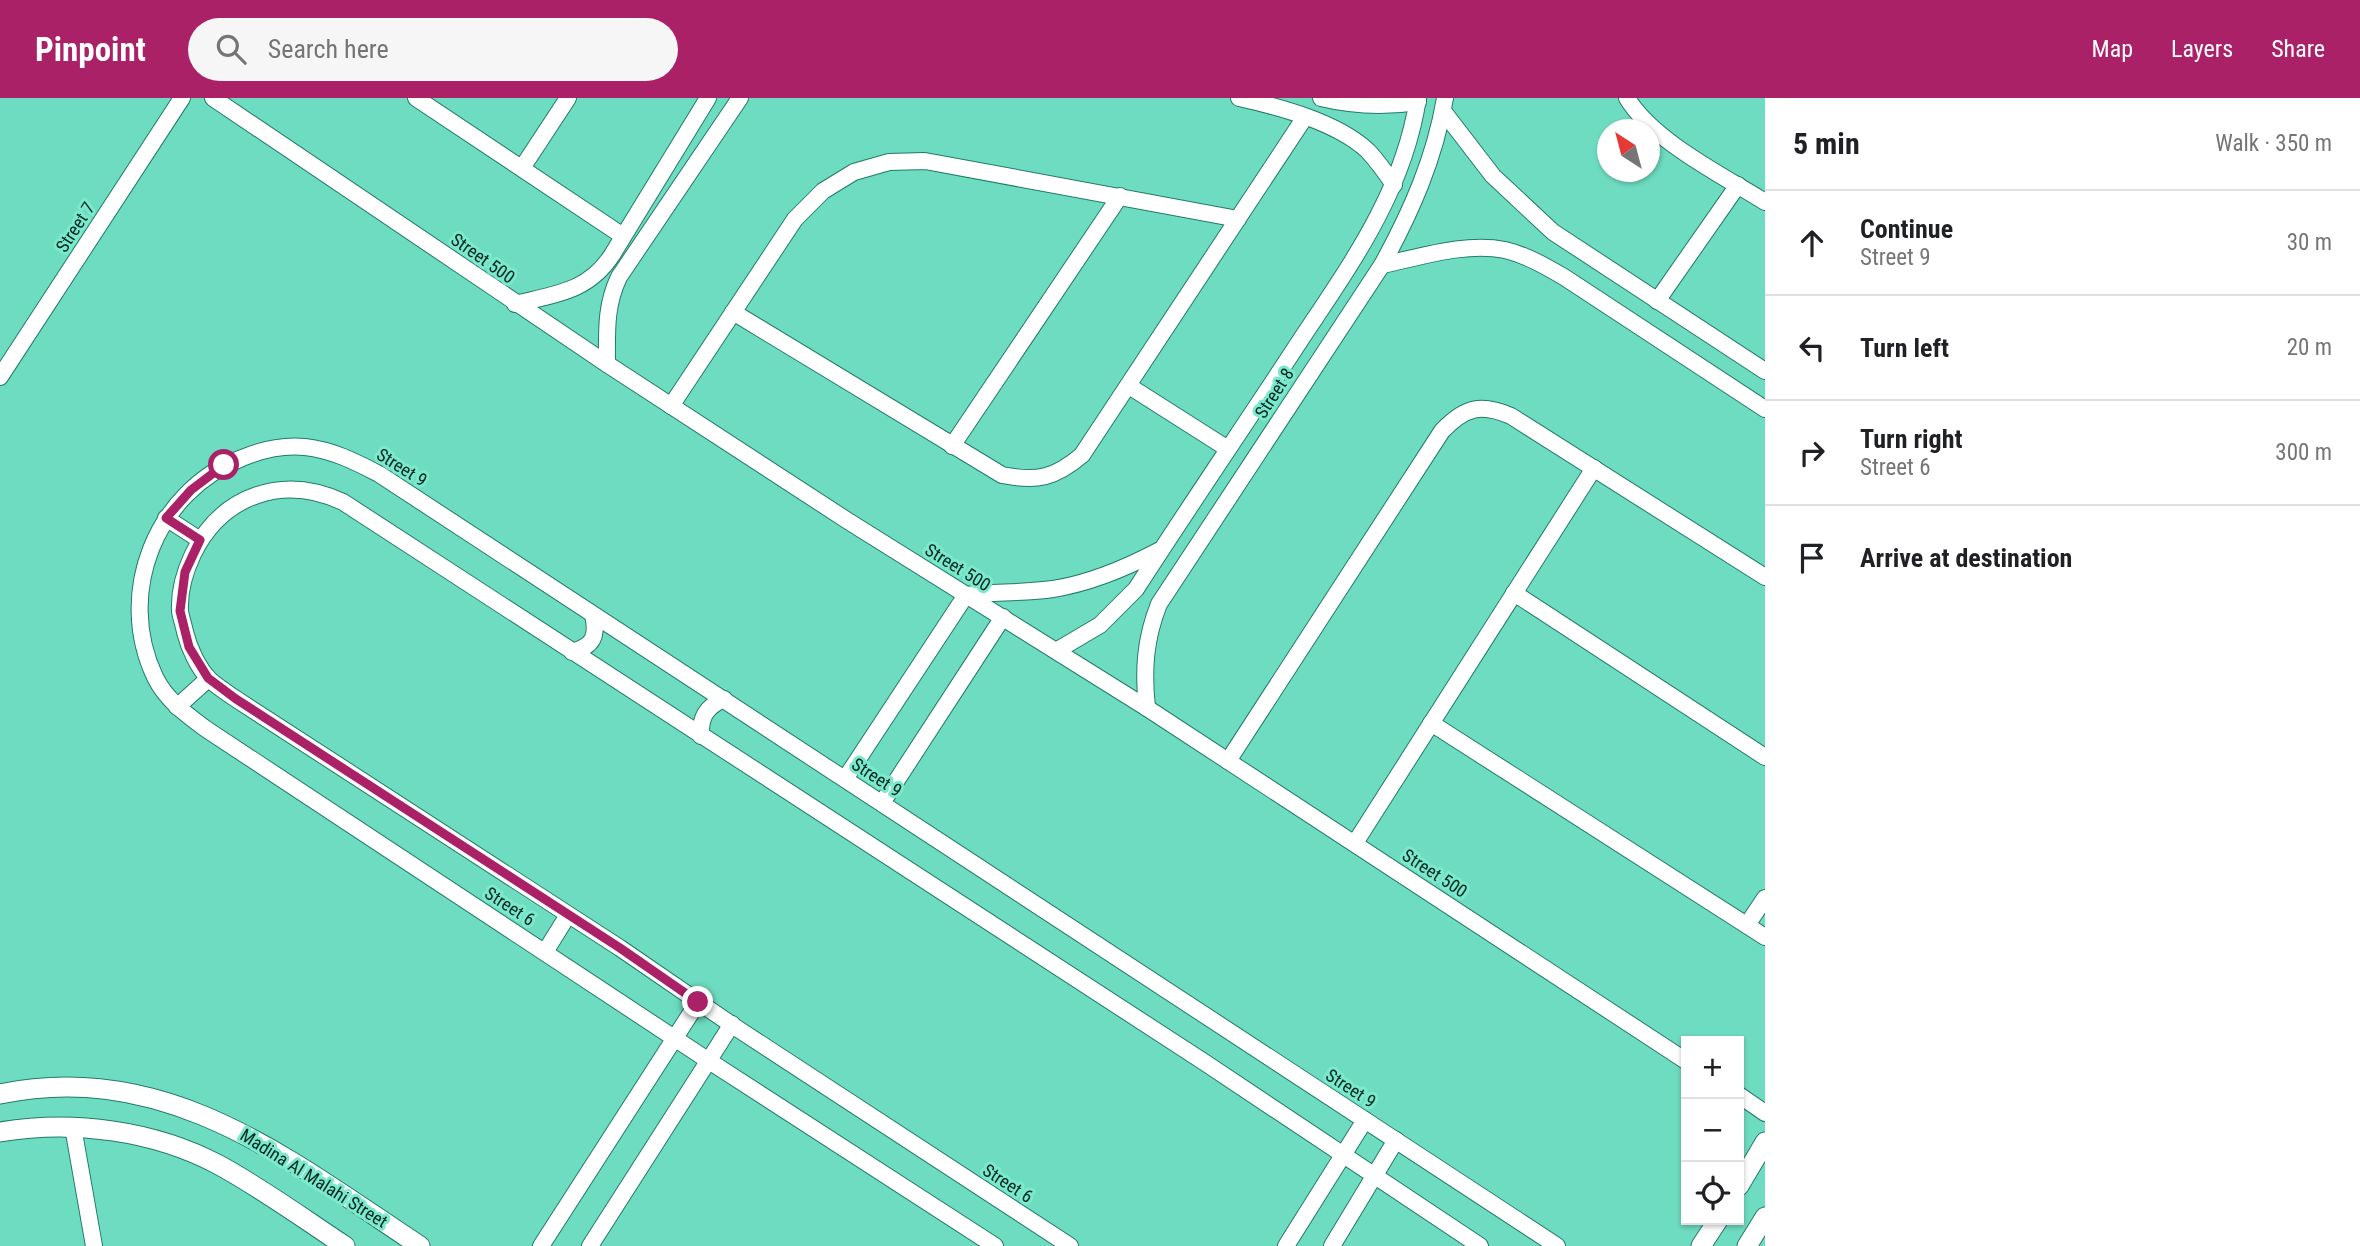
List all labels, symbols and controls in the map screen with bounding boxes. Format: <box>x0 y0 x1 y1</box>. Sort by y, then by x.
search box <box>188 18 678 81</box>
text: Pinpoint <box>35 30 146 69</box>
icon: search <box>212 30 250 68</box>
text: Search here <box>268 34 389 64</box>
text: Map <box>2092 35 2133 63</box>
text: Layers <box>2171 35 2233 63</box>
text: Share <box>2271 35 2325 63</box>
north arrow <box>1597 119 1660 182</box>
text: 5 min <box>1793 126 1860 161</box>
text: Walk · 350 m <box>2215 130 2332 157</box>
street label: Street 7 <box>51 198 99 256</box>
text: Continue <box>1860 214 1953 244</box>
icon: ahead <box>1793 224 1831 262</box>
street label: Street 500 <box>447 228 519 288</box>
text: 30 m <box>2287 229 2332 256</box>
text: Street 9 <box>1860 244 1931 271</box>
icon: left <box>1793 329 1831 367</box>
text: Turn left <box>1860 333 1949 363</box>
text: 20 m <box>2287 334 2332 361</box>
street label: Street 8 <box>1250 364 1298 422</box>
text: Turn right <box>1860 424 1962 454</box>
icon: right <box>1793 434 1831 472</box>
text: 300 m <box>2275 439 2332 466</box>
street label: Street 9 <box>373 443 431 491</box>
route start <box>208 449 239 480</box>
text: Street 6 <box>1860 454 1931 481</box>
street label: Street 500 <box>921 539 995 595</box>
icon: arrive <box>1793 539 1831 577</box>
text: Arrive at destination <box>1860 543 2072 573</box>
street label: Street 9 <box>848 753 906 801</box>
street label: Street 500 <box>1399 844 1471 902</box>
street label: Street 6 <box>481 882 539 930</box>
route end <box>682 986 713 1017</box>
map controls <box>1681 1036 1744 1225</box>
button: + <box>1681 1036 1744 1099</box>
street label: Street 9 <box>1322 1064 1380 1112</box>
button: − <box>1681 1099 1744 1162</box>
street label: Madina Al Malahi Street <box>237 1124 391 1232</box>
street label: Street 6 <box>979 1159 1037 1207</box>
button: locate <box>1681 1162 1744 1225</box>

